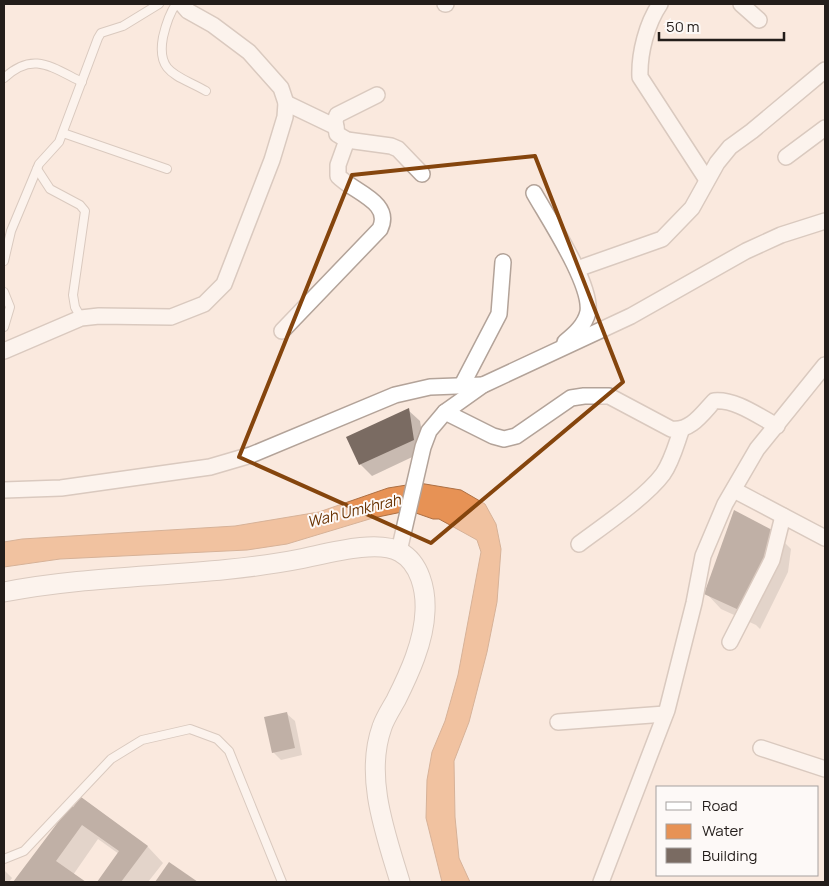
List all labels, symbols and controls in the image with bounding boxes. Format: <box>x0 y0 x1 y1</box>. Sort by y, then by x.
scale bar <box>659 10 784 42</box>
text: 50 m <box>666 16 700 37</box>
water label: Wah Umkhrah <box>305 489 404 532</box>
legend <box>656 786 819 876</box>
text: Road <box>702 795 738 816</box>
text: Water <box>702 820 744 841</box>
text: Building <box>702 845 757 866</box>

